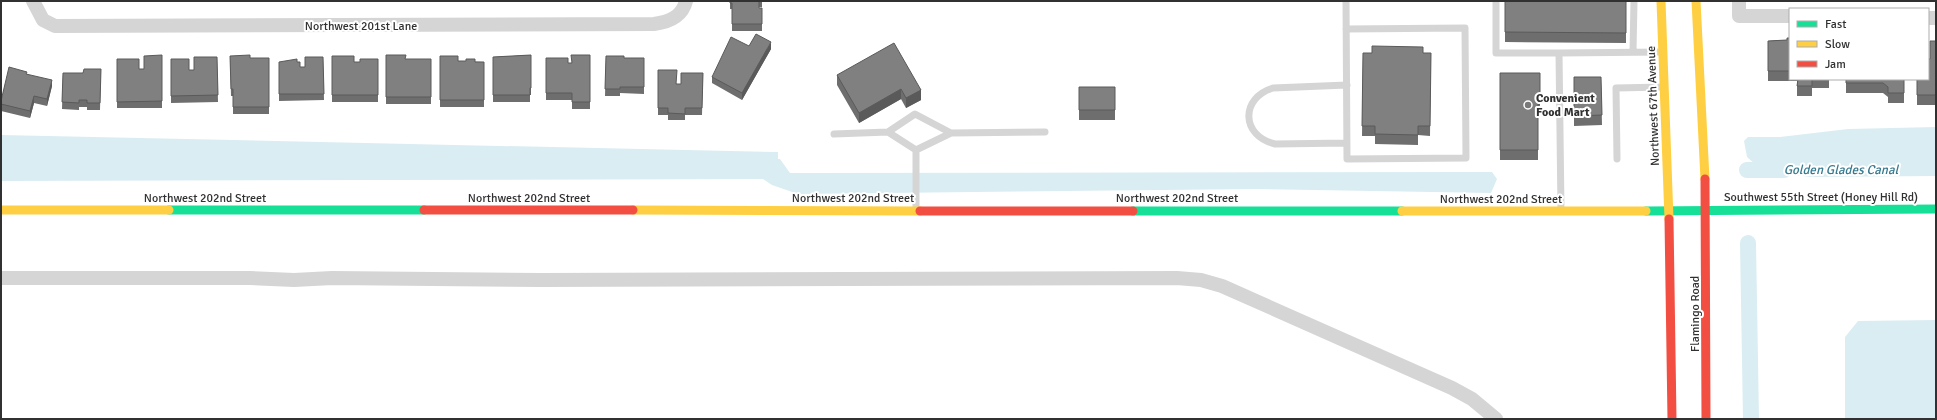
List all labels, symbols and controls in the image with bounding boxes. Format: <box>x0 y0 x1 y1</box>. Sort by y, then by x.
legend <box>1789 8 1929 80</box>
text: Fast <box>1825 17 1846 32</box>
street label: Northwest 201st Lane <box>305 19 417 34</box>
text: Slow <box>1825 37 1850 52</box>
street label: Northwest 67th Avenue <box>1644 46 1663 166</box>
text: Jam <box>1825 57 1846 72</box>
place label: Convenient Food Mart <box>1536 91 1595 120</box>
marker: Convenient Food Mart <box>1523 100 1533 110</box>
water label: Golden Glades Canal <box>1784 162 1900 178</box>
street label: Southwest 55th Street (Honey Hill Rd) <box>1724 190 1918 205</box>
street label: Northwest 202nd Street <box>144 191 266 206</box>
street label: Northwest 202nd Street <box>468 191 590 206</box>
street label: Northwest 202nd Street <box>792 191 914 206</box>
street label: Northwest 202nd Street <box>1116 191 1238 206</box>
street label: Northwest 202nd Street <box>1440 192 1562 207</box>
street label: Flamingo Road <box>1688 276 1703 352</box>

